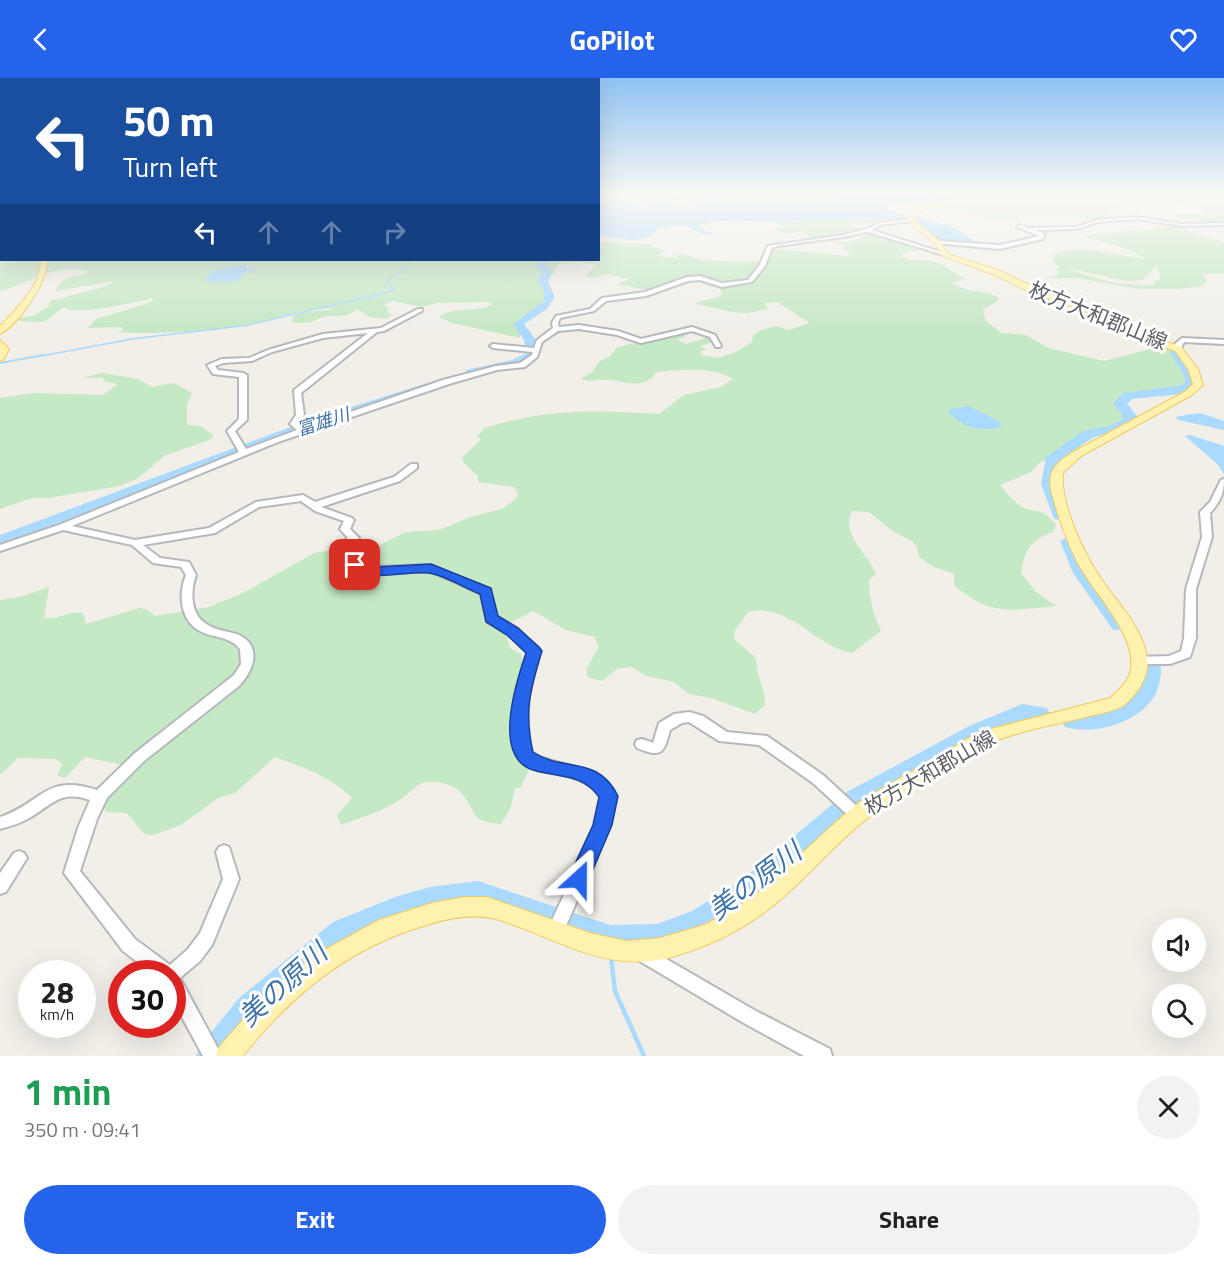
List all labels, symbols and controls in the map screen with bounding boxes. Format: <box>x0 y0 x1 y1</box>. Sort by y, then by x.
text: GoPilot <box>569 19 655 60</box>
icon: back <box>24 23 57 56</box>
icon: heart <box>1167 23 1200 56</box>
text: 50 m <box>123 88 215 152</box>
icon: left <box>24 102 102 180</box>
text: Turn left <box>123 146 217 187</box>
icon: left <box>189 216 222 249</box>
icon: ahead <box>252 216 285 249</box>
icon: ahead <box>315 216 348 249</box>
icon: right <box>378 216 411 249</box>
street label: 枚方大和郡山線 <box>1024 273 1173 357</box>
water label: 富雄川 <box>293 400 355 443</box>
pin <box>329 539 380 590</box>
icon: arrive <box>338 548 371 581</box>
street label: 枚方大和郡山線 <box>858 722 1001 823</box>
water label: 美の原川 <box>699 829 812 929</box>
position arrow <box>547 847 611 911</box>
map controls <box>1152 918 1206 1038</box>
button: sound <box>1152 918 1206 972</box>
water label: 美の原川 <box>228 931 338 1035</box>
speed limit sign: 30 <box>108 960 186 1038</box>
text: 28 <box>40 969 74 1015</box>
button: search <box>1152 984 1206 1038</box>
text: km/h <box>40 1003 74 1026</box>
text: 1 min <box>24 1064 111 1119</box>
button: close <box>1137 1076 1200 1139</box>
text: 350 m · 09:41 <box>24 1114 141 1145</box>
button: Exit <box>24 1185 606 1254</box>
button: Share <box>618 1185 1200 1254</box>

